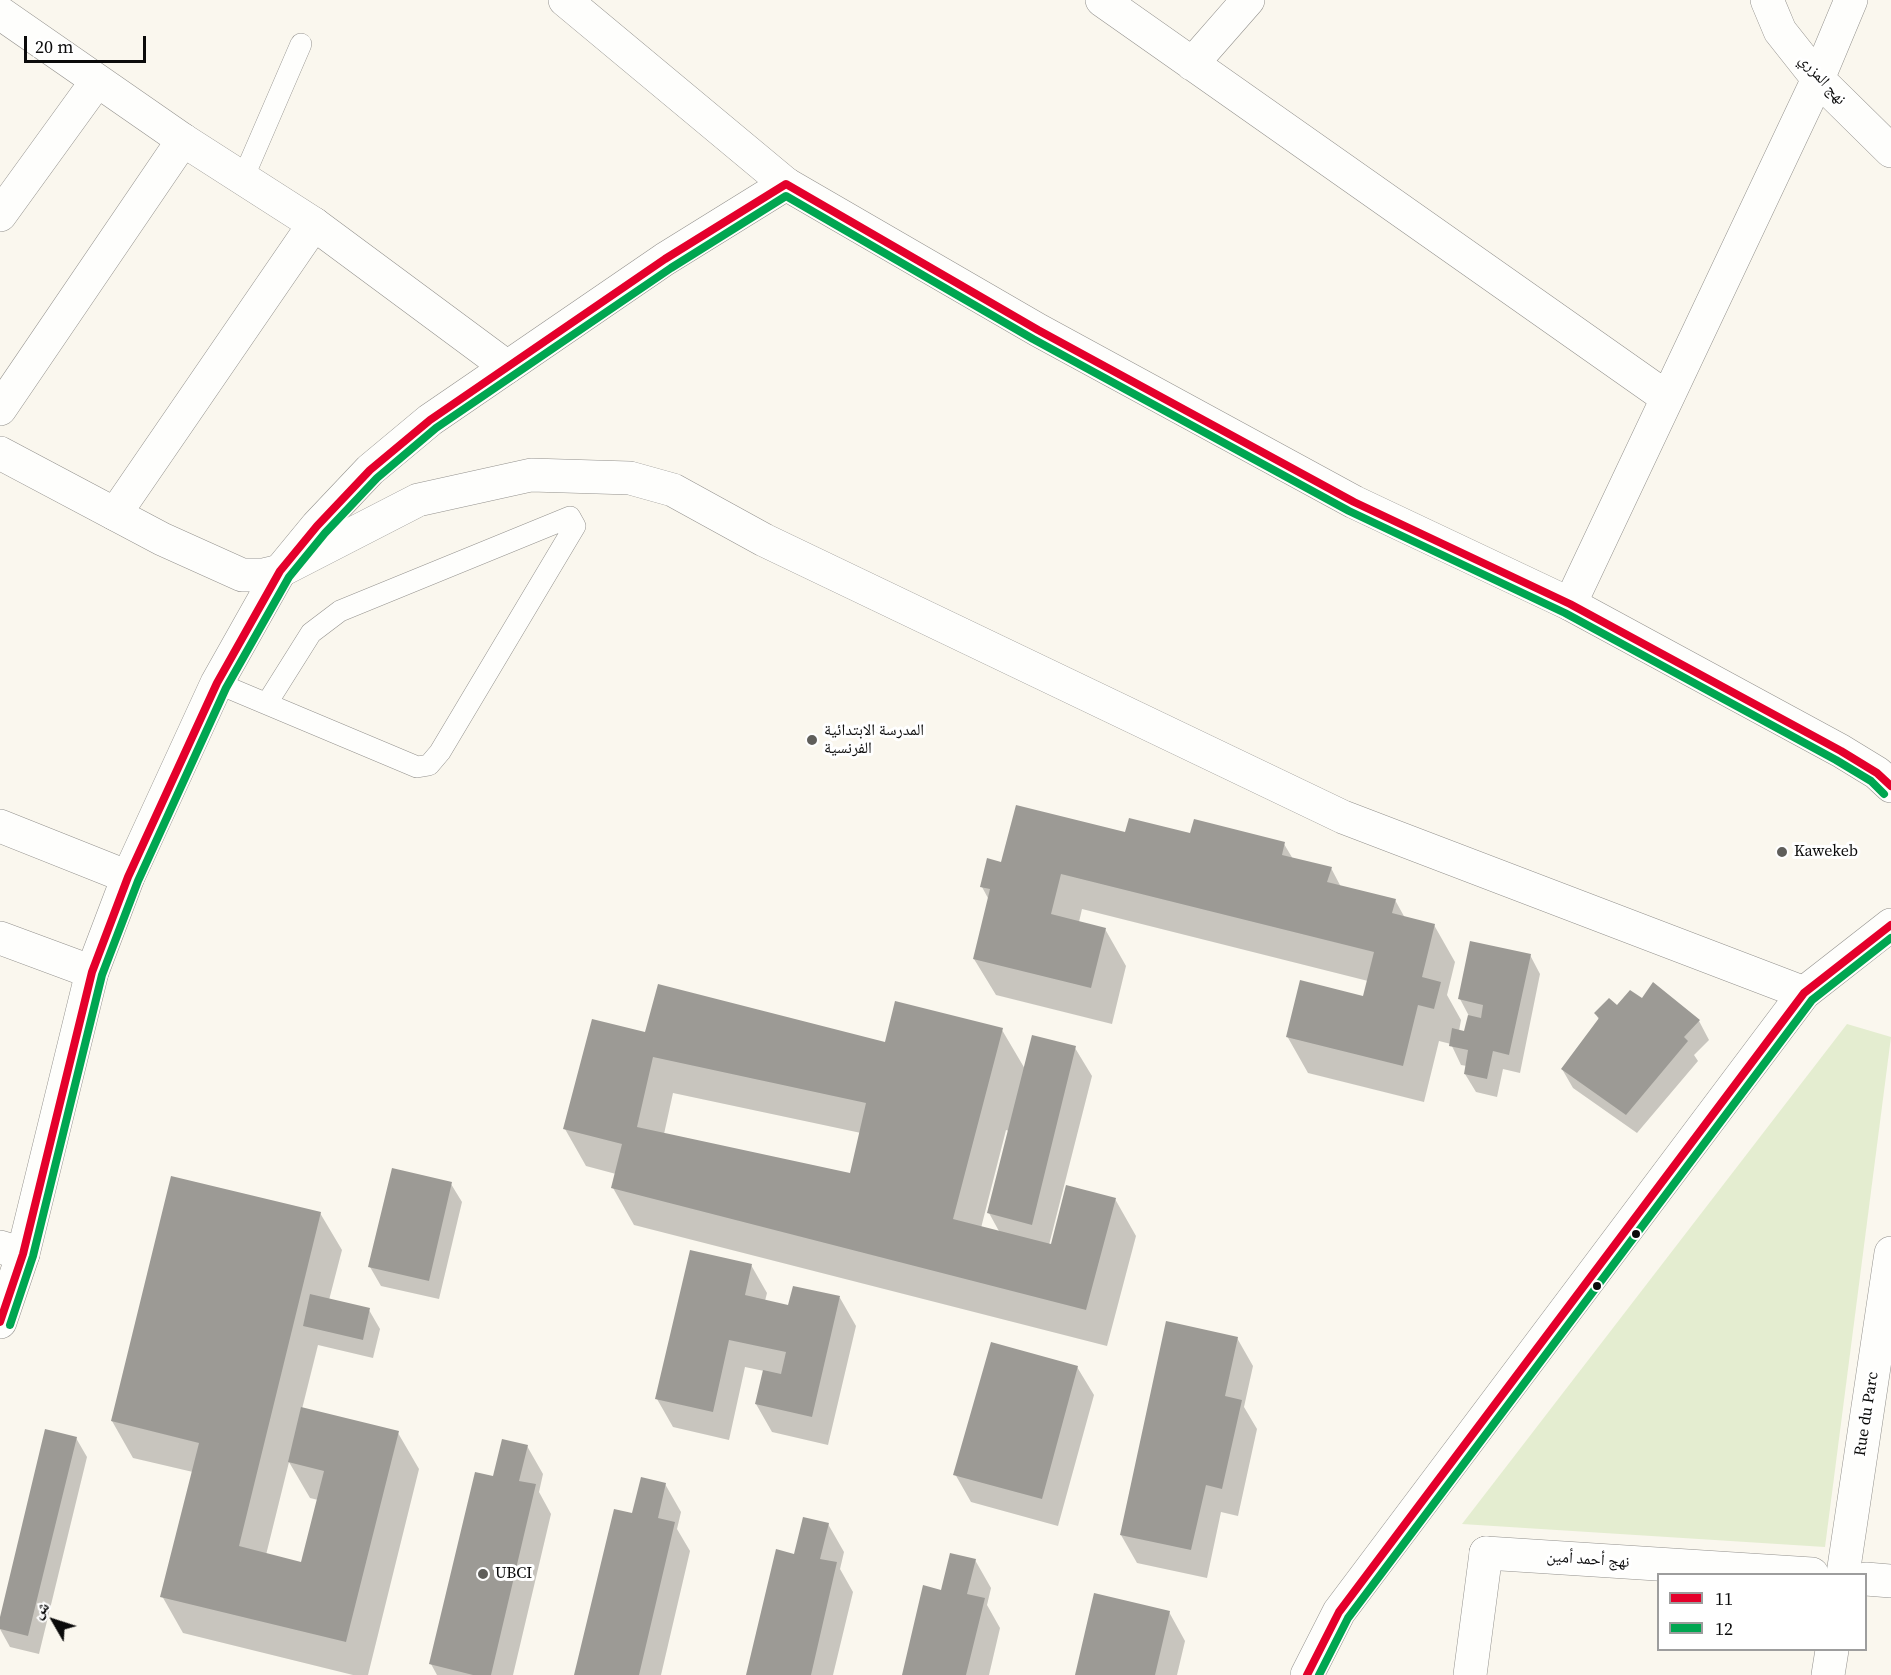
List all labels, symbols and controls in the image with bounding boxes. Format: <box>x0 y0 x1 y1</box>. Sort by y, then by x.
scale bar <box>27 24 148 62</box>
text: 20 m <box>35 34 73 59</box>
street label: نهج المزري <box>1794 51 1850 109</box>
place label: المدرسة الابتدائية الفرنسية <box>824 721 924 759</box>
marker: المدرسة الابتدائية الفرنسية <box>805 733 819 747</box>
place label: Kawekeb <box>1794 842 1858 862</box>
marker: Kawekeb <box>1775 845 1789 859</box>
unlabelled marker <box>1630 1228 1642 1240</box>
unlabelled marker <box>1591 1280 1603 1292</box>
street label: Rue du Parc <box>1851 1370 1883 1458</box>
street label: نهج أحمد أمين <box>1546 1548 1630 1572</box>
place label: UBCI <box>495 1564 532 1584</box>
marker: UBCI <box>476 1567 490 1581</box>
legend <box>1657 1573 1867 1651</box>
text: 11 <box>1715 1586 1733 1611</box>
north arrow <box>24 1591 84 1651</box>
text: ش <box>26 1596 54 1623</box>
text: 12 <box>1715 1616 1733 1641</box>

